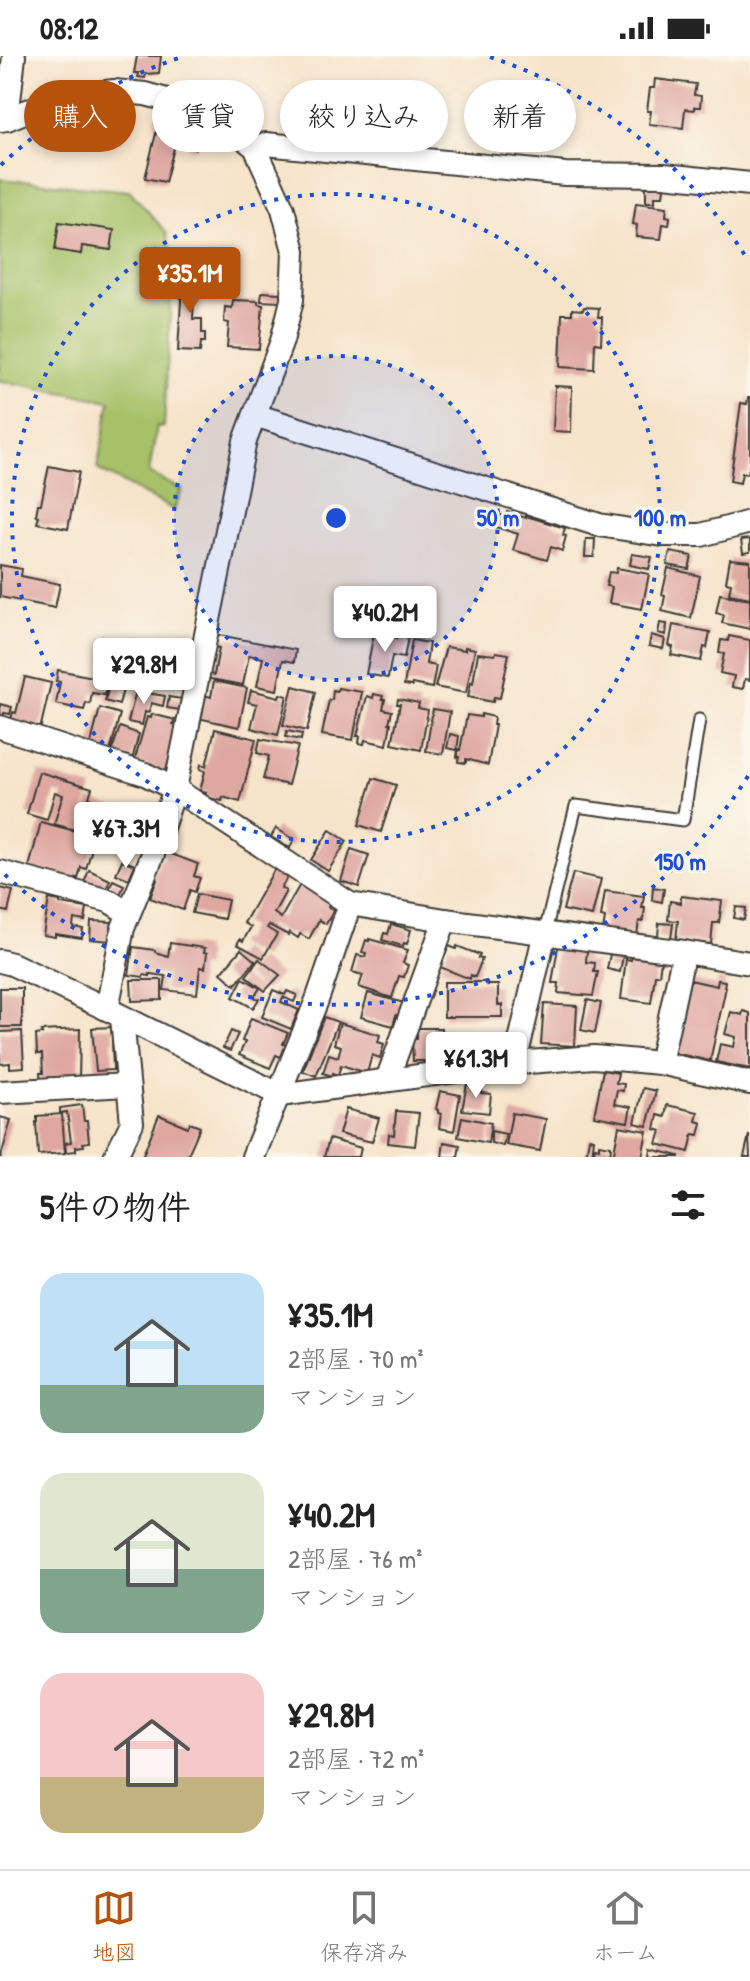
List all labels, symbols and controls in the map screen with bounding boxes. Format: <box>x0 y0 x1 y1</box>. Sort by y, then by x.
text: 08:12 <box>40 8 98 48</box>
chip: 購入 <box>24 80 136 152</box>
chip: 賃貸 <box>152 80 264 152</box>
chip: 絞り込み <box>280 80 448 152</box>
chip: 新着 <box>464 80 576 152</box>
pin: ¥35.1M <box>125 247 255 315</box>
text: ¥35.1M <box>157 255 223 290</box>
text: 50 m <box>477 501 519 533</box>
text: 100 m <box>634 501 686 533</box>
centre of rings <box>322 504 350 532</box>
pin: ¥40.2M <box>320 586 450 654</box>
text: ¥40.2M <box>352 594 418 629</box>
pin: ¥29.8M <box>79 638 209 706</box>
text: ¥29.8M <box>111 646 177 681</box>
pin: ¥67.3M <box>61 802 191 870</box>
text: ¥67.3M <box>92 810 160 845</box>
text: 150 m <box>654 845 706 877</box>
pin: ¥61.3M <box>411 1032 541 1100</box>
text: ¥61.3M <box>444 1040 508 1075</box>
icon: filters <box>666 1183 710 1227</box>
text: 5件の物件 <box>40 1184 190 1230</box>
text: ¥35.1M <box>288 1292 373 1338</box>
icon: home <box>104 1305 200 1401</box>
text: 2部屋 · 70 m² <box>288 1341 424 1376</box>
text: マンション <box>288 1379 417 1414</box>
text: ¥40.2M <box>288 1492 375 1538</box>
icon: home <box>104 1505 200 1601</box>
text: 2部屋 · 76 m² <box>288 1541 422 1576</box>
text: マンション <box>288 1579 417 1614</box>
text: ¥29.8M <box>288 1692 374 1738</box>
icon: home <box>104 1705 200 1801</box>
text: 2部屋 · 72 m² <box>288 1741 424 1776</box>
text: マンション <box>288 1779 417 1814</box>
tab: 地図 <box>92 1886 136 1967</box>
tab: 保存済み <box>320 1886 408 1967</box>
tab: ホーム <box>593 1886 658 1967</box>

